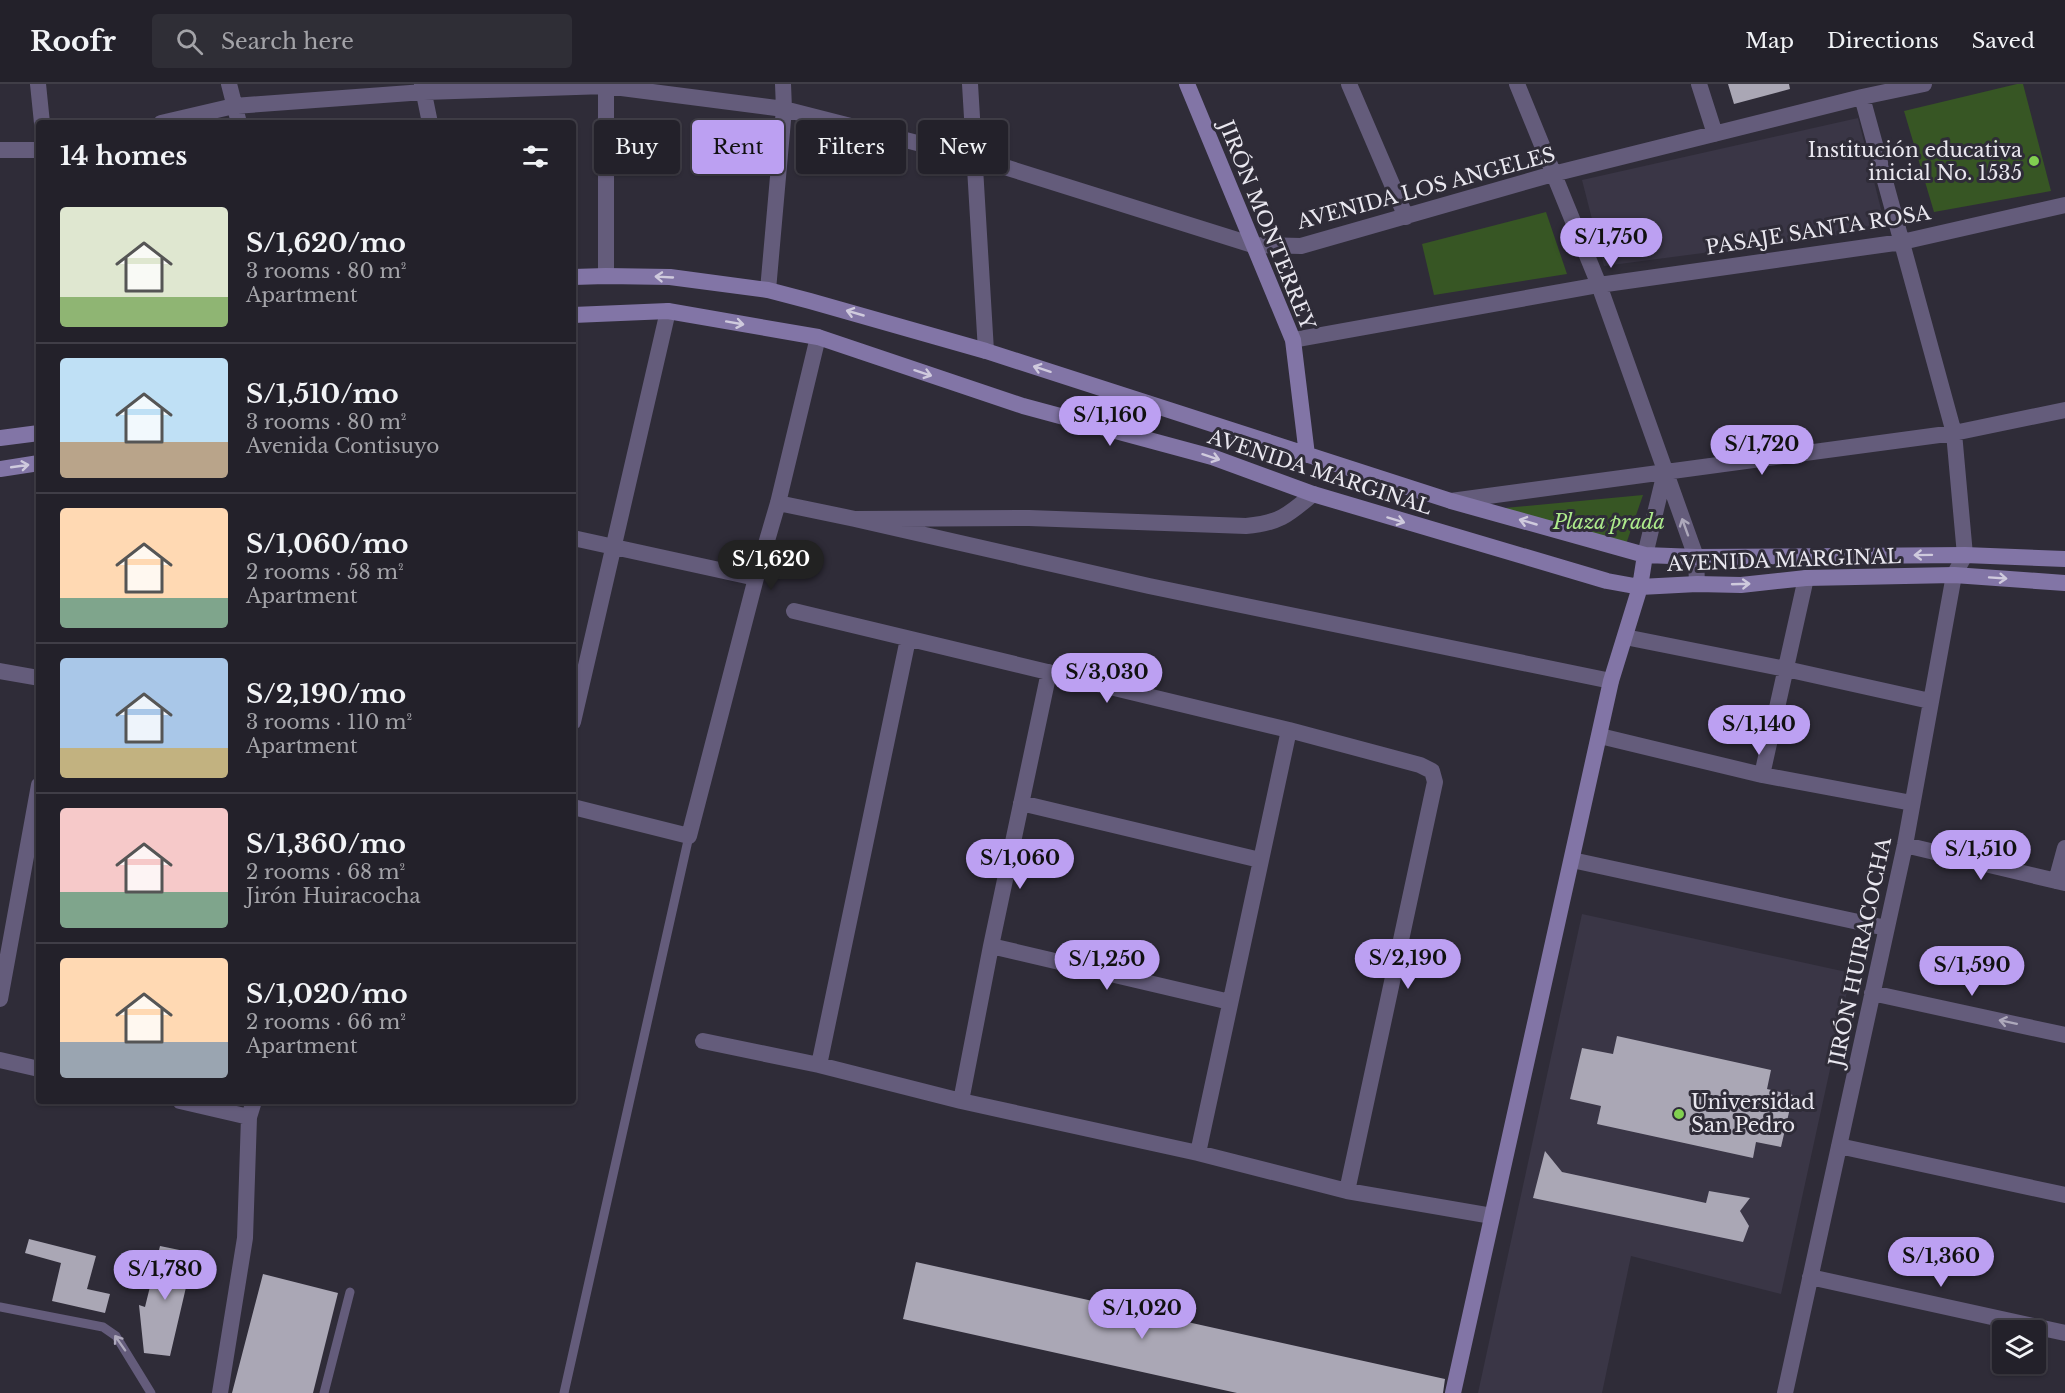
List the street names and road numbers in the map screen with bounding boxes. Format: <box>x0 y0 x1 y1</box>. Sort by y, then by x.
street label: JIRÓN MONTERREY <box>1213 114 1321 333</box>
street label: AVENIDA LOS ANGELES <box>1293 142 1558 234</box>
street label: PASAJE SANTA ROSA <box>1704 200 1933 260</box>
street label: AVENIDA MARGINAL <box>1204 424 1436 520</box>
street label: AVENIDA MARGINAL <box>1666 544 1902 576</box>
street label: JIRÓN HUIRACOCHA <box>1822 834 1896 1072</box>

